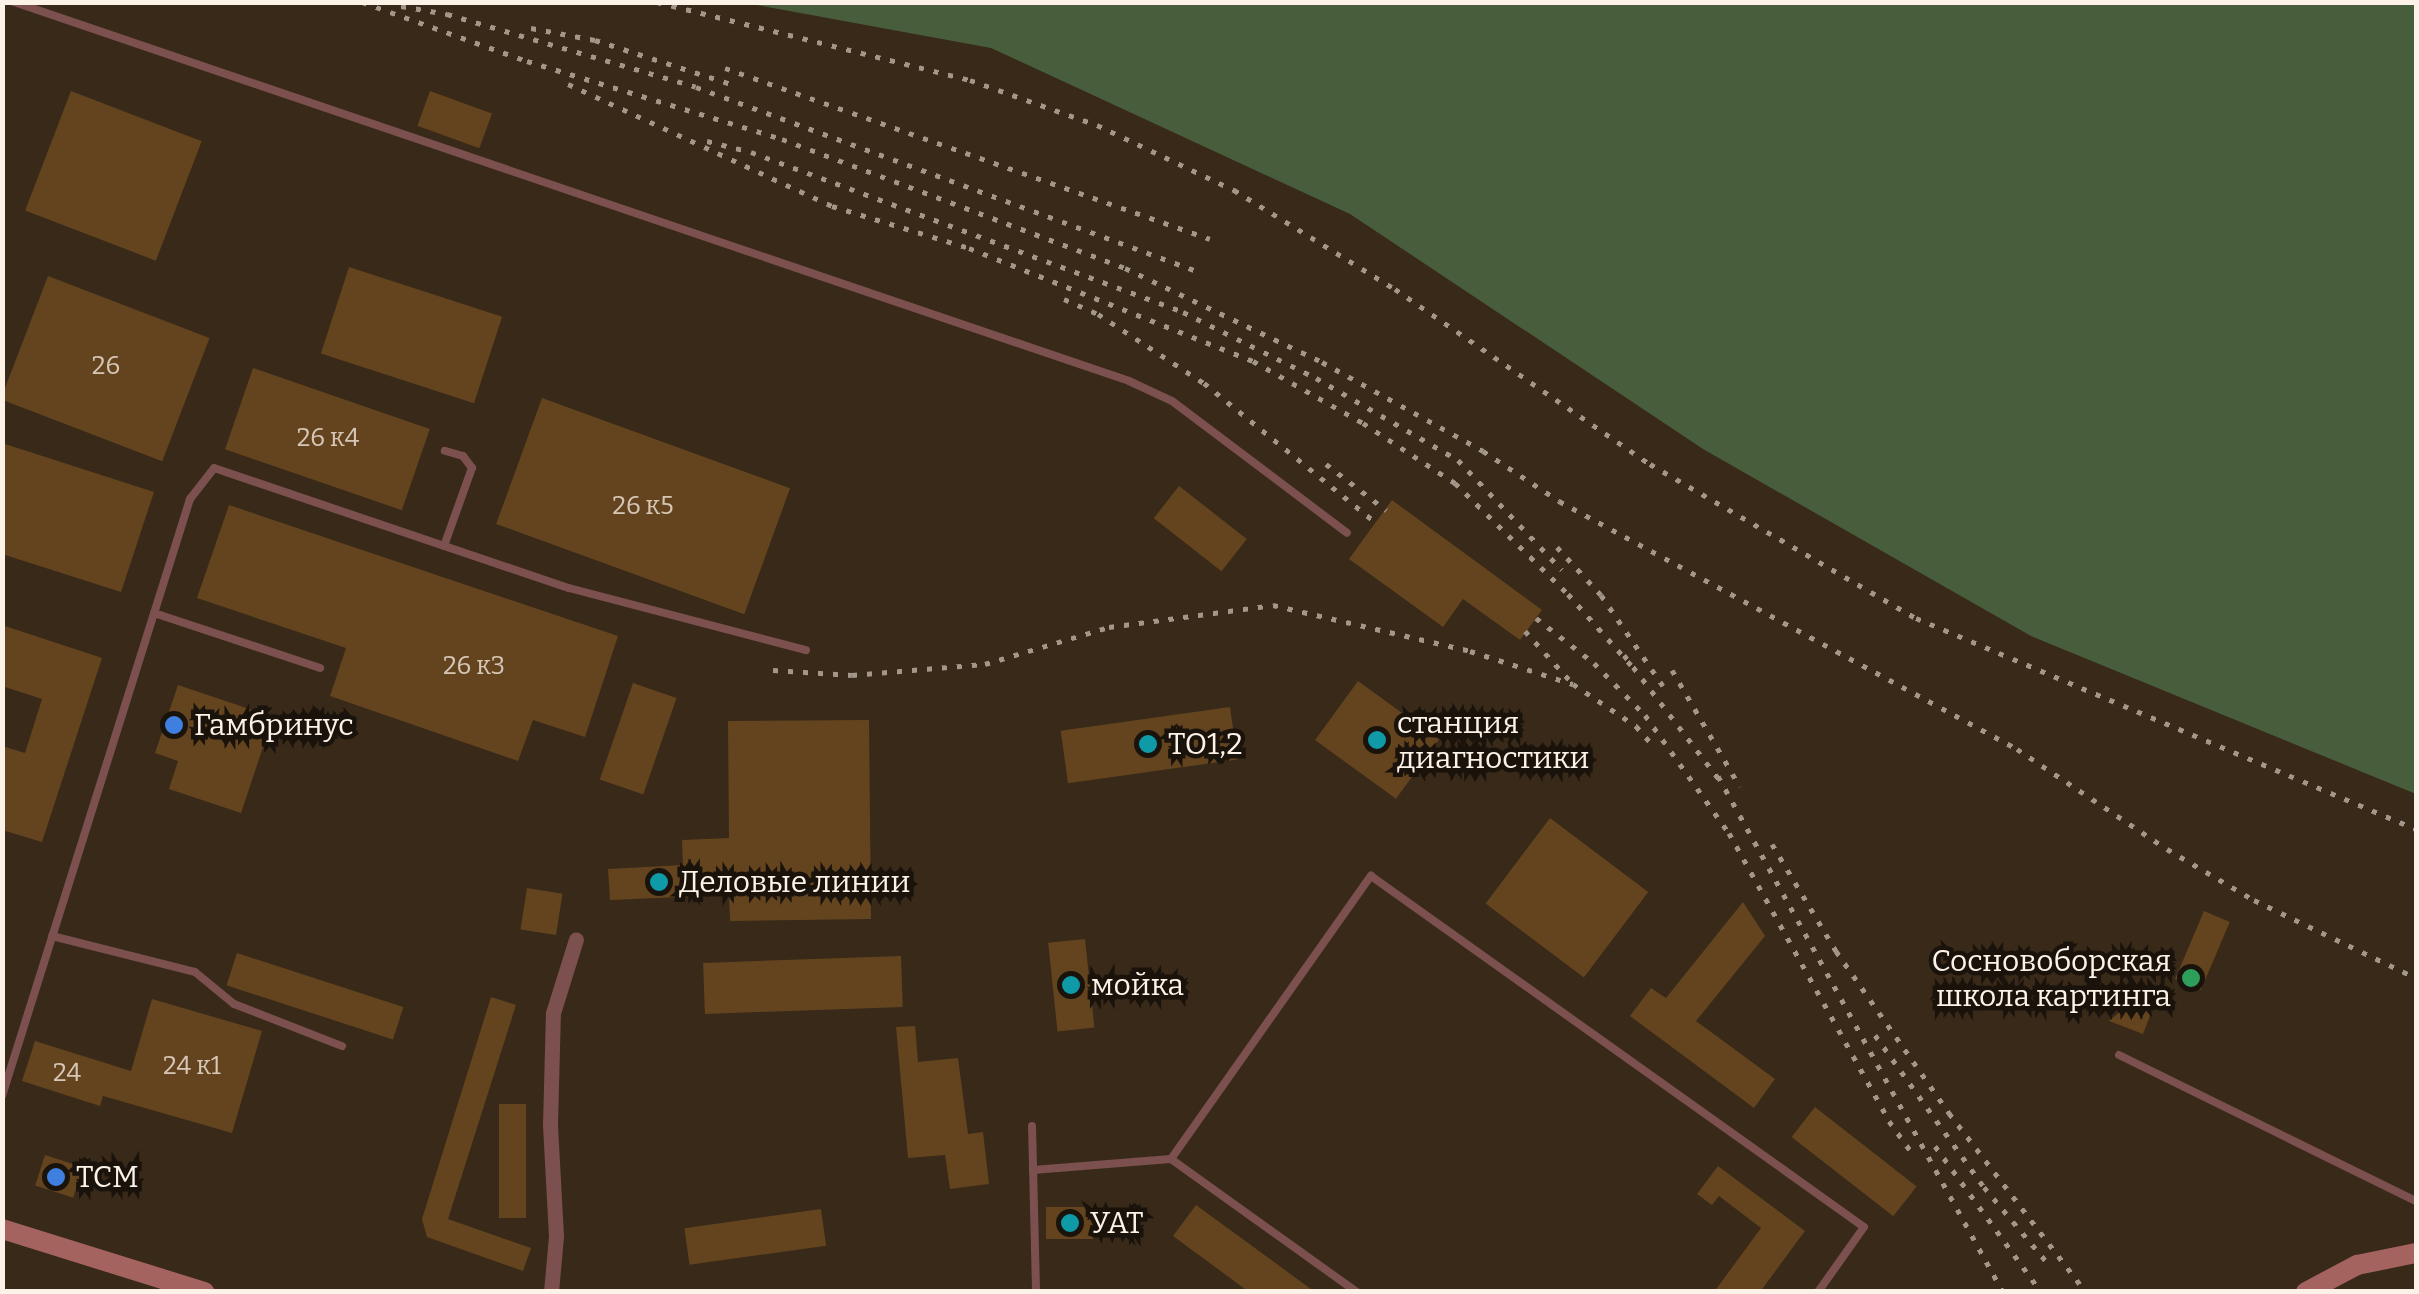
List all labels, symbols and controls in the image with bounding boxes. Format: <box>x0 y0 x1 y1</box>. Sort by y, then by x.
house number: 26 <box>92 351 120 381</box>
house number: 26 к4 <box>297 423 359 453</box>
house number: 26 к5 <box>612 491 674 521</box>
house number: 26 к3 <box>443 651 505 681</box>
place label: станция диагностики <box>1397 705 1589 776</box>
place label: Гамбринус <box>194 707 354 743</box>
marker: Гамбринус <box>163 714 185 736</box>
place label: ТО1,2 <box>1168 726 1243 762</box>
marker: станция диагностики <box>1366 729 1388 751</box>
marker: ТО1,2 <box>1137 733 1159 755</box>
place label: Деловые линии <box>679 864 910 900</box>
marker: Деловые линии <box>648 871 670 893</box>
place label: Сосновоборская школа картинга <box>1931 943 2171 1014</box>
place label: мойка <box>1091 967 1184 1003</box>
marker: Сосновоборская школа картинга <box>2180 967 2202 989</box>
marker: мойка <box>1060 974 1082 996</box>
house number: 24 к1 <box>163 1051 221 1081</box>
house number: 24 <box>53 1058 81 1088</box>
place label: ТСМ <box>76 1159 139 1195</box>
marker: ТСМ <box>45 1166 67 1188</box>
place label: УАТ <box>1090 1205 1144 1241</box>
marker: УАТ <box>1059 1212 1081 1234</box>

